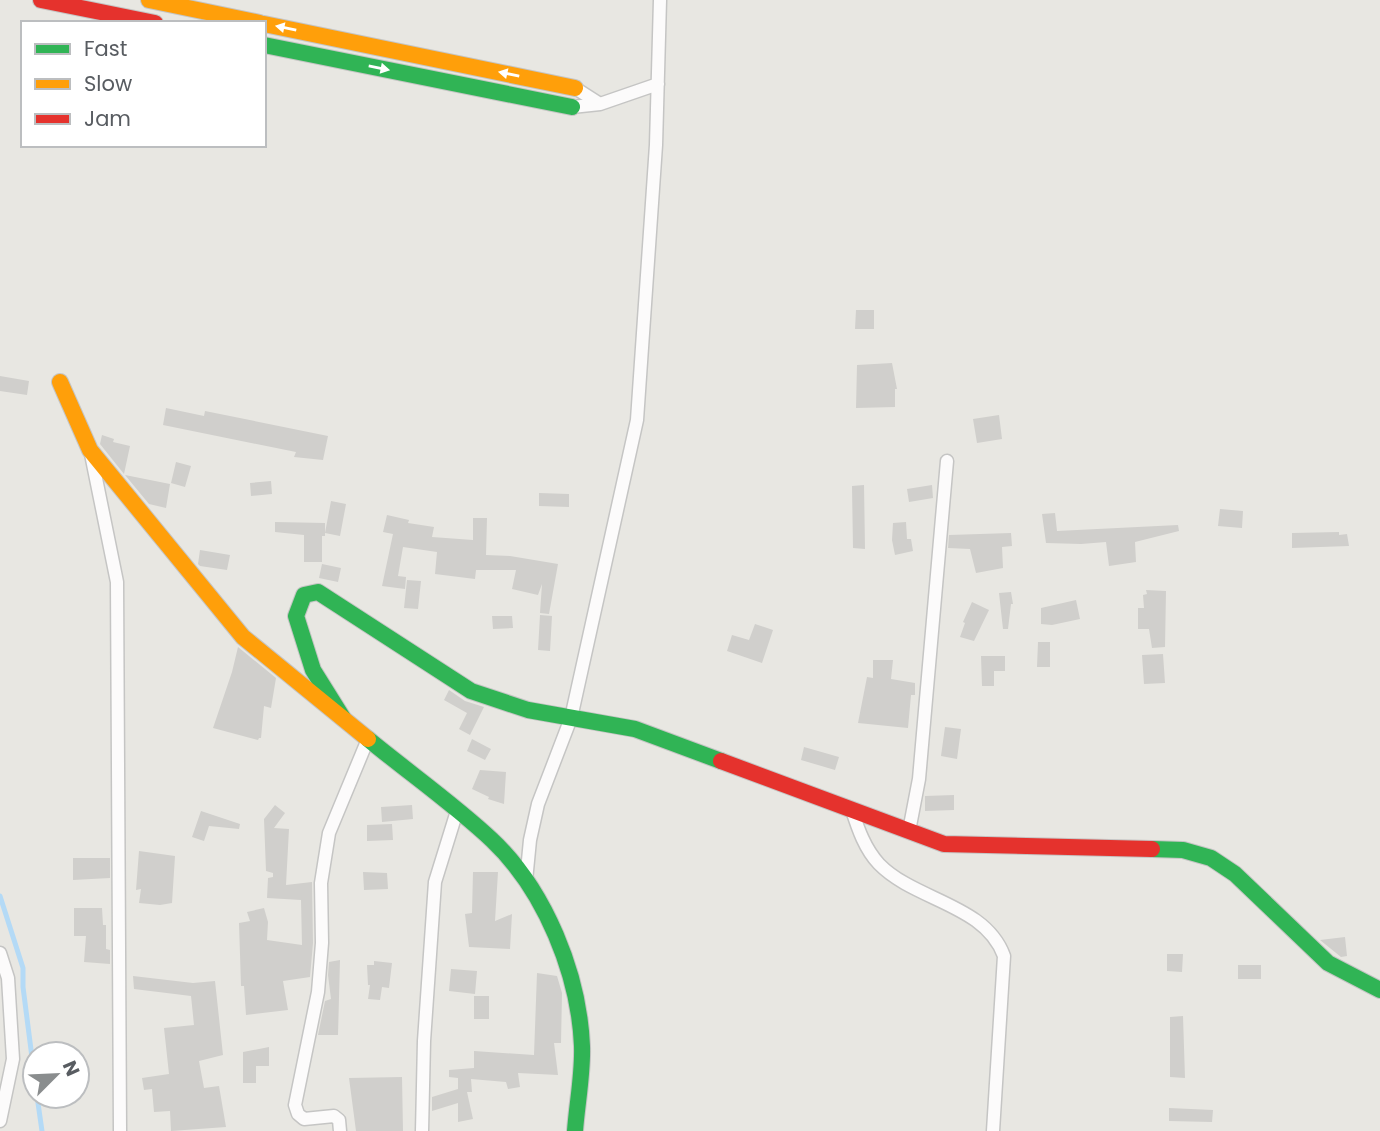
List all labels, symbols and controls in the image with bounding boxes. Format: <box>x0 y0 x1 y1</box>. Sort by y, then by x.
legend <box>21 21 266 147</box>
one-way arrow <box>275 23 297 34</box>
text: Fast <box>84 34 127 63</box>
one-way arrow <box>368 62 390 73</box>
one-way arrow <box>498 68 520 79</box>
text: Slow <box>84 69 132 98</box>
text: Jam <box>84 104 131 133</box>
north arrow <box>21 1040 91 1110</box>
text: N <box>56 1056 86 1080</box>

